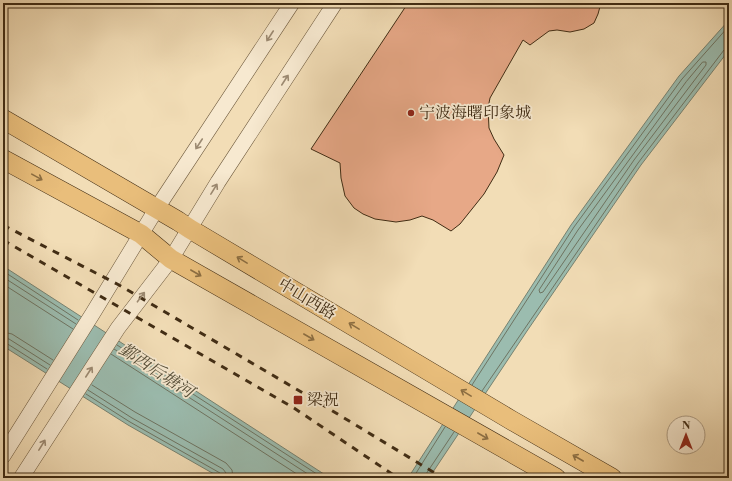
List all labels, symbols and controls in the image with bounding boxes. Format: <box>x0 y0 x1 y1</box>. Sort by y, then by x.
one-way arrow <box>266 30 274 41</box>
one-way arrow <box>281 75 289 86</box>
place label: 宁波海曙印象城 <box>419 103 531 123</box>
marker: 宁波海曙印象城 <box>406 108 416 118</box>
one-way arrow <box>195 138 203 149</box>
one-way arrow <box>31 174 43 182</box>
one-way arrow <box>210 184 218 195</box>
one-way arrow <box>237 256 248 264</box>
one-way arrow <box>190 270 202 278</box>
street label: 中山西路 <box>274 274 340 324</box>
one-way arrow <box>137 292 146 303</box>
one-way arrow <box>348 322 360 330</box>
one-way arrow <box>303 334 315 342</box>
water label: 鄞西后塘河 <box>114 339 200 405</box>
one-way arrow <box>85 366 93 377</box>
one-way arrow <box>460 388 472 396</box>
place label: 梁祝 <box>307 390 339 410</box>
marker: 梁祝 <box>292 394 304 406</box>
north arrow <box>666 415 706 455</box>
text: N <box>682 419 691 433</box>
one-way arrow <box>477 433 489 441</box>
one-way arrow <box>38 440 46 451</box>
one-way arrow <box>572 454 584 462</box>

